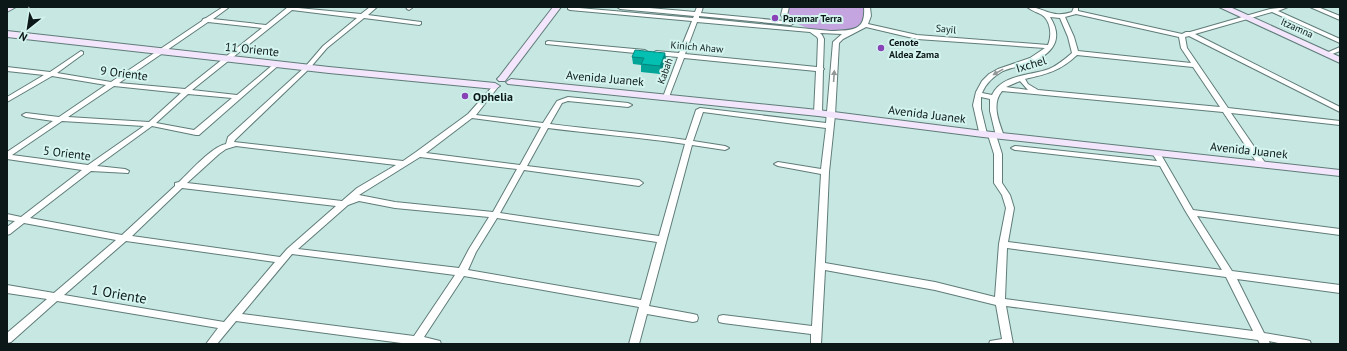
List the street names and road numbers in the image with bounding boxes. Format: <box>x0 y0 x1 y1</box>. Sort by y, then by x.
street label: Itzamna <box>1279 15 1315 41</box>
street label: Sayil <box>935 22 957 36</box>
street label: Kinich Ahaw <box>670 38 725 56</box>
street label: 11 Oriente <box>224 39 280 59</box>
street label: Ixchel <box>1014 52 1048 76</box>
street label: Kabah <box>654 56 676 86</box>
street label: 9 Oriente <box>99 63 149 83</box>
street label: Avenida Juanek <box>565 67 645 89</box>
street label: Avenida Juanek <box>887 102 967 126</box>
street label: Avenida Juanek <box>1209 138 1289 162</box>
street label: 5 Oriente <box>42 143 92 163</box>
street label: 1 Oriente <box>90 280 148 308</box>

